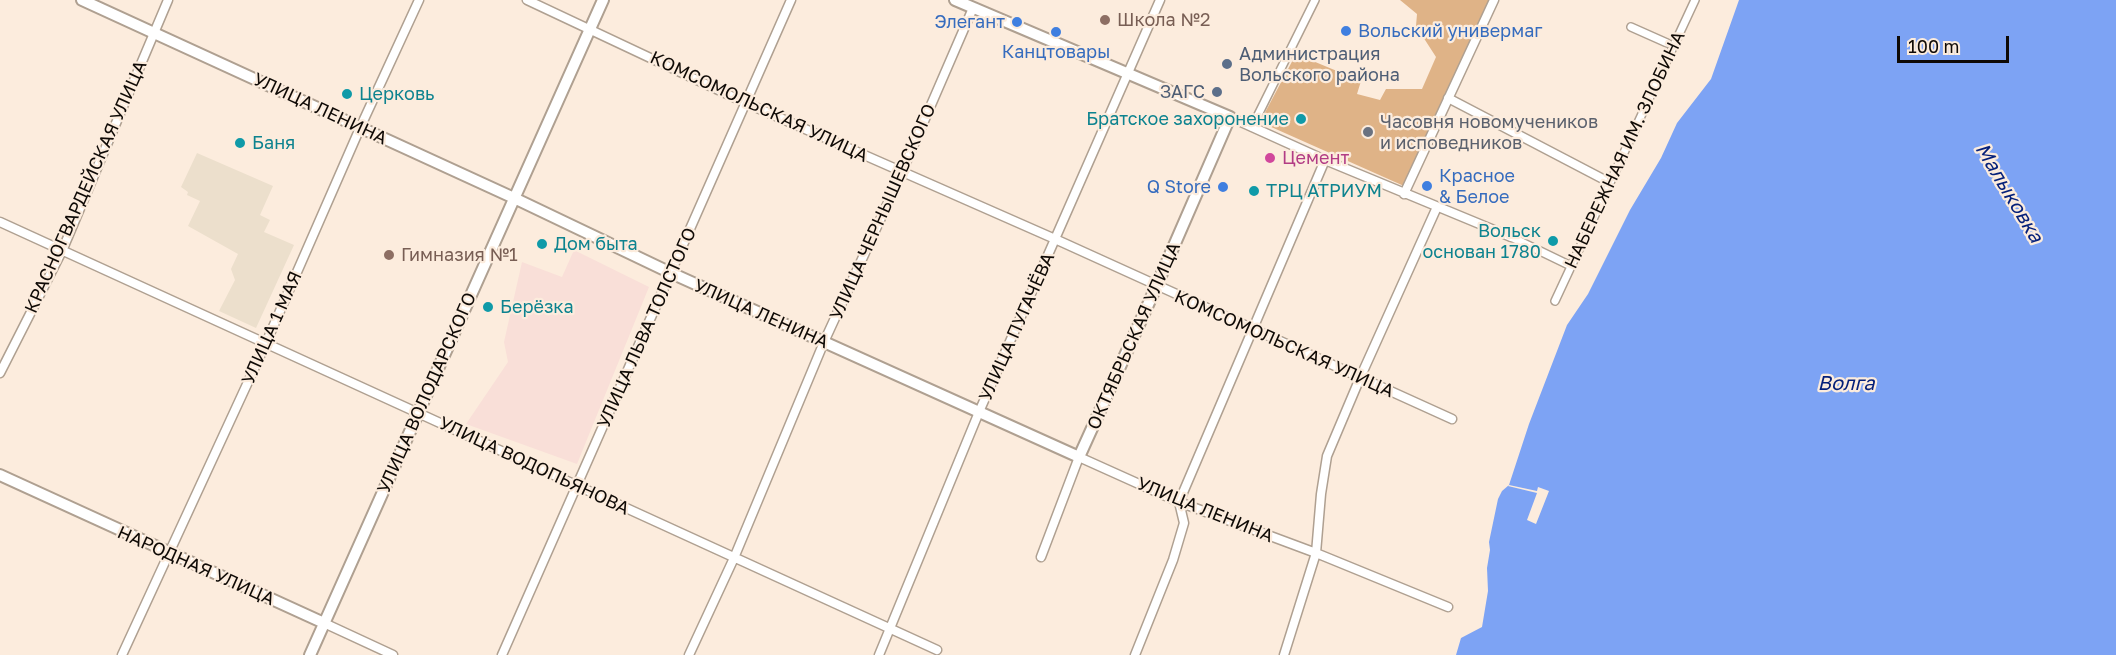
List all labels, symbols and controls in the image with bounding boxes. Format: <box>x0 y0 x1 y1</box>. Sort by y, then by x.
place label: Школа №2 <box>1117 9 1210 31</box>
place label: Элегант <box>934 11 1005 33</box>
marker: Школа №2 <box>1098 13 1112 27</box>
marker: Элегант <box>1010 15 1024 29</box>
place label: Вольский универмаг <box>1358 20 1543 42</box>
marker: Вольский универмаг <box>1339 24 1353 38</box>
scale bar <box>1900 24 2012 62</box>
marker: Канцтовары <box>1049 25 1063 39</box>
street label: НАБЕРЕЖНАЯ ИМ. ЗЛОБИНА <box>1560 28 1690 272</box>
text: 100 m <box>1908 35 1959 57</box>
place label: Канцтовары <box>1002 41 1110 63</box>
place label: Администрация Вольского района <box>1239 43 1400 86</box>
street label: КОМСОМОЛЬСКАЯ УЛИЦА <box>647 47 871 167</box>
street label: КРАСНОГВАРДЕЙСКАЯ УЛИЦА <box>20 57 152 317</box>
marker: Администрация Вольского района <box>1220 57 1234 71</box>
street label: УЛИЦА ЛЕНИНА <box>250 68 390 150</box>
place label: ЗАГС <box>1160 81 1205 103</box>
place label: Церковь <box>359 83 435 105</box>
marker: ЗАГС <box>1210 85 1224 99</box>
marker: Церковь <box>340 87 354 101</box>
street label: УЛИЦА ЧЕРНЫШЕВСКОГО <box>826 101 940 323</box>
place label: Братское захоронение <box>1086 108 1289 130</box>
place label: Часовня новомучеников и исповедников <box>1380 111 1598 154</box>
marker: Братское захоронение <box>1294 112 1308 126</box>
marker: Часовня новомучеников и исповедников <box>1361 125 1375 139</box>
place label: Баня <box>252 132 295 154</box>
marker: Баня <box>233 136 247 150</box>
water label: Малыковка <box>1970 139 2048 247</box>
place label: Цемент <box>1282 147 1349 169</box>
marker: Цемент <box>1263 151 1277 165</box>
place label: Красное & Белое <box>1439 165 1515 207</box>
place label: Q Store <box>1147 176 1211 198</box>
marker: Красное & Белое <box>1420 179 1434 193</box>
marker: Q Store <box>1216 180 1230 194</box>
place label: ТРЦ АТРИУМ <box>1266 180 1382 202</box>
marker: ТРЦ АТРИУМ <box>1247 184 1261 198</box>
place label: Вольск основан 1780 <box>1422 220 1541 262</box>
street label: УЛИЦА ЛЬВА ТОЛСТОГО <box>593 224 701 432</box>
place label: Дом быта <box>554 233 638 255</box>
marker: Вольск основан 1780 <box>1546 234 1560 248</box>
marker: Дом быта <box>535 237 549 251</box>
street label: ОКТЯБРЬСКАЯ УЛИЦА <box>1083 239 1185 433</box>
place label: Гимназия №1 <box>401 244 518 266</box>
marker: Гимназия №1 <box>382 248 396 262</box>
street label: УЛИЦА ПУГАЧЁВА <box>975 250 1059 404</box>
street label: УЛИЦА 1 МАЯ <box>237 268 307 388</box>
street label: УЛИЦА ЛЕНИНА <box>690 275 832 353</box>
street label: КОМСОМОЛЬСКАЯ УЛИЦА <box>1171 286 1397 402</box>
street label: УЛИЦА ВОЛОДАРСКОГО <box>373 289 481 497</box>
place label: Берёзка <box>500 296 574 318</box>
marker: Берёзка <box>481 300 495 314</box>
water label: Волга <box>1818 372 1874 396</box>
street label: УЛИЦА ВОДОПЬЯНОВА <box>435 412 633 520</box>
street label: УЛИЦА ЛЕНИНА <box>1134 473 1276 547</box>
street label: НАРОДНАЯ УЛИЦА <box>114 522 278 610</box>

